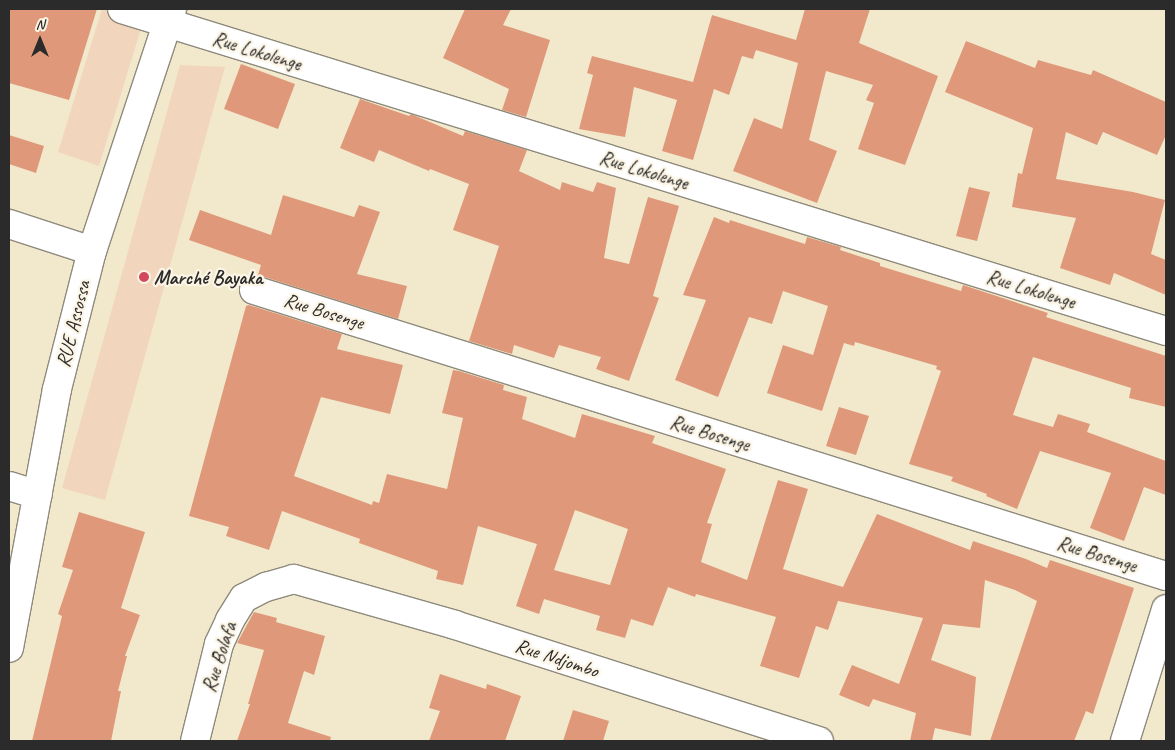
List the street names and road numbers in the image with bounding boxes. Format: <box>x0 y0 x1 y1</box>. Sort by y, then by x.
street label: Rue Lokolenge <box>210 26 304 76</box>
street label: Rue Lokolenge <box>597 145 691 195</box>
street label: Rue Lokolenge <box>984 264 1078 314</box>
street label: RUE Assossa <box>51 278 95 370</box>
street label: Rue Bosenge <box>281 287 367 335</box>
street label: Rue Bosenge <box>667 409 753 457</box>
street label: Rue Bosenge <box>1054 530 1140 578</box>
street label: Rue Bolafa <box>196 619 242 695</box>
street label: Rue Ndjombo <box>512 633 602 683</box>

